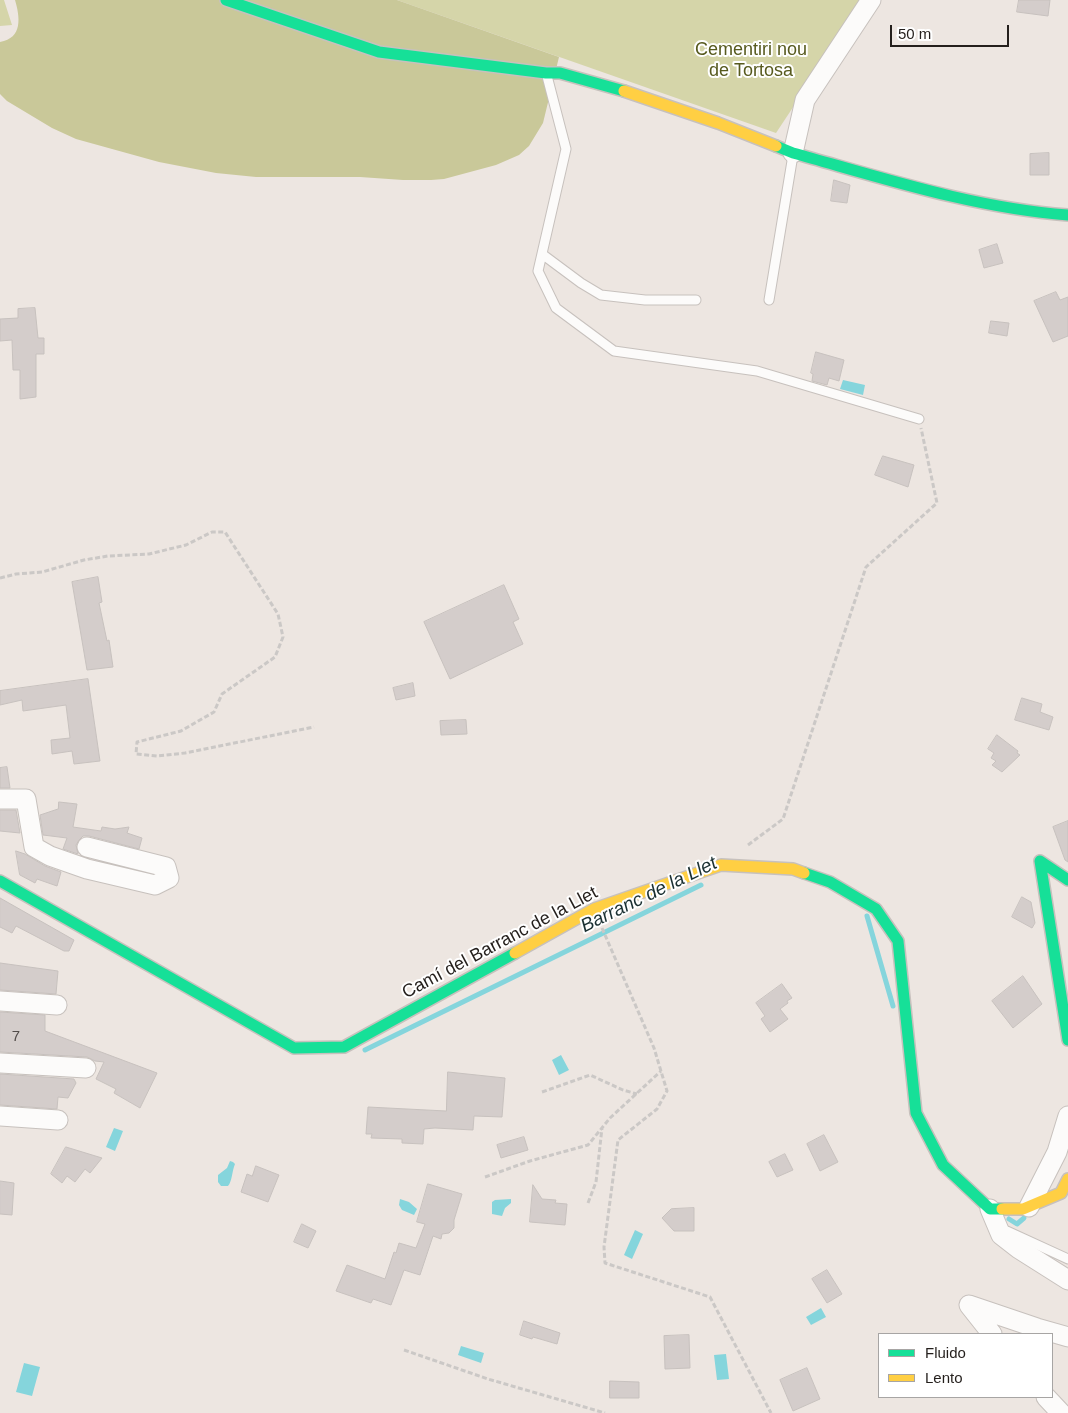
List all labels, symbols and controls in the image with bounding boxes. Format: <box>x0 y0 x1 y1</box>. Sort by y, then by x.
scale bar <box>893 15 1012 47</box>
text: 50 m <box>898 25 931 42</box>
park label: Cementiri nou de Tortosa <box>695 39 807 82</box>
water label: Barranc de la Llet <box>577 852 721 938</box>
street label: Camí del Barranc de la Llet <box>399 882 601 1004</box>
house number: 7 <box>12 1028 20 1046</box>
legend <box>878 1333 1053 1398</box>
text: Fluido <box>925 1344 966 1361</box>
text: Lento <box>925 1369 963 1386</box>

